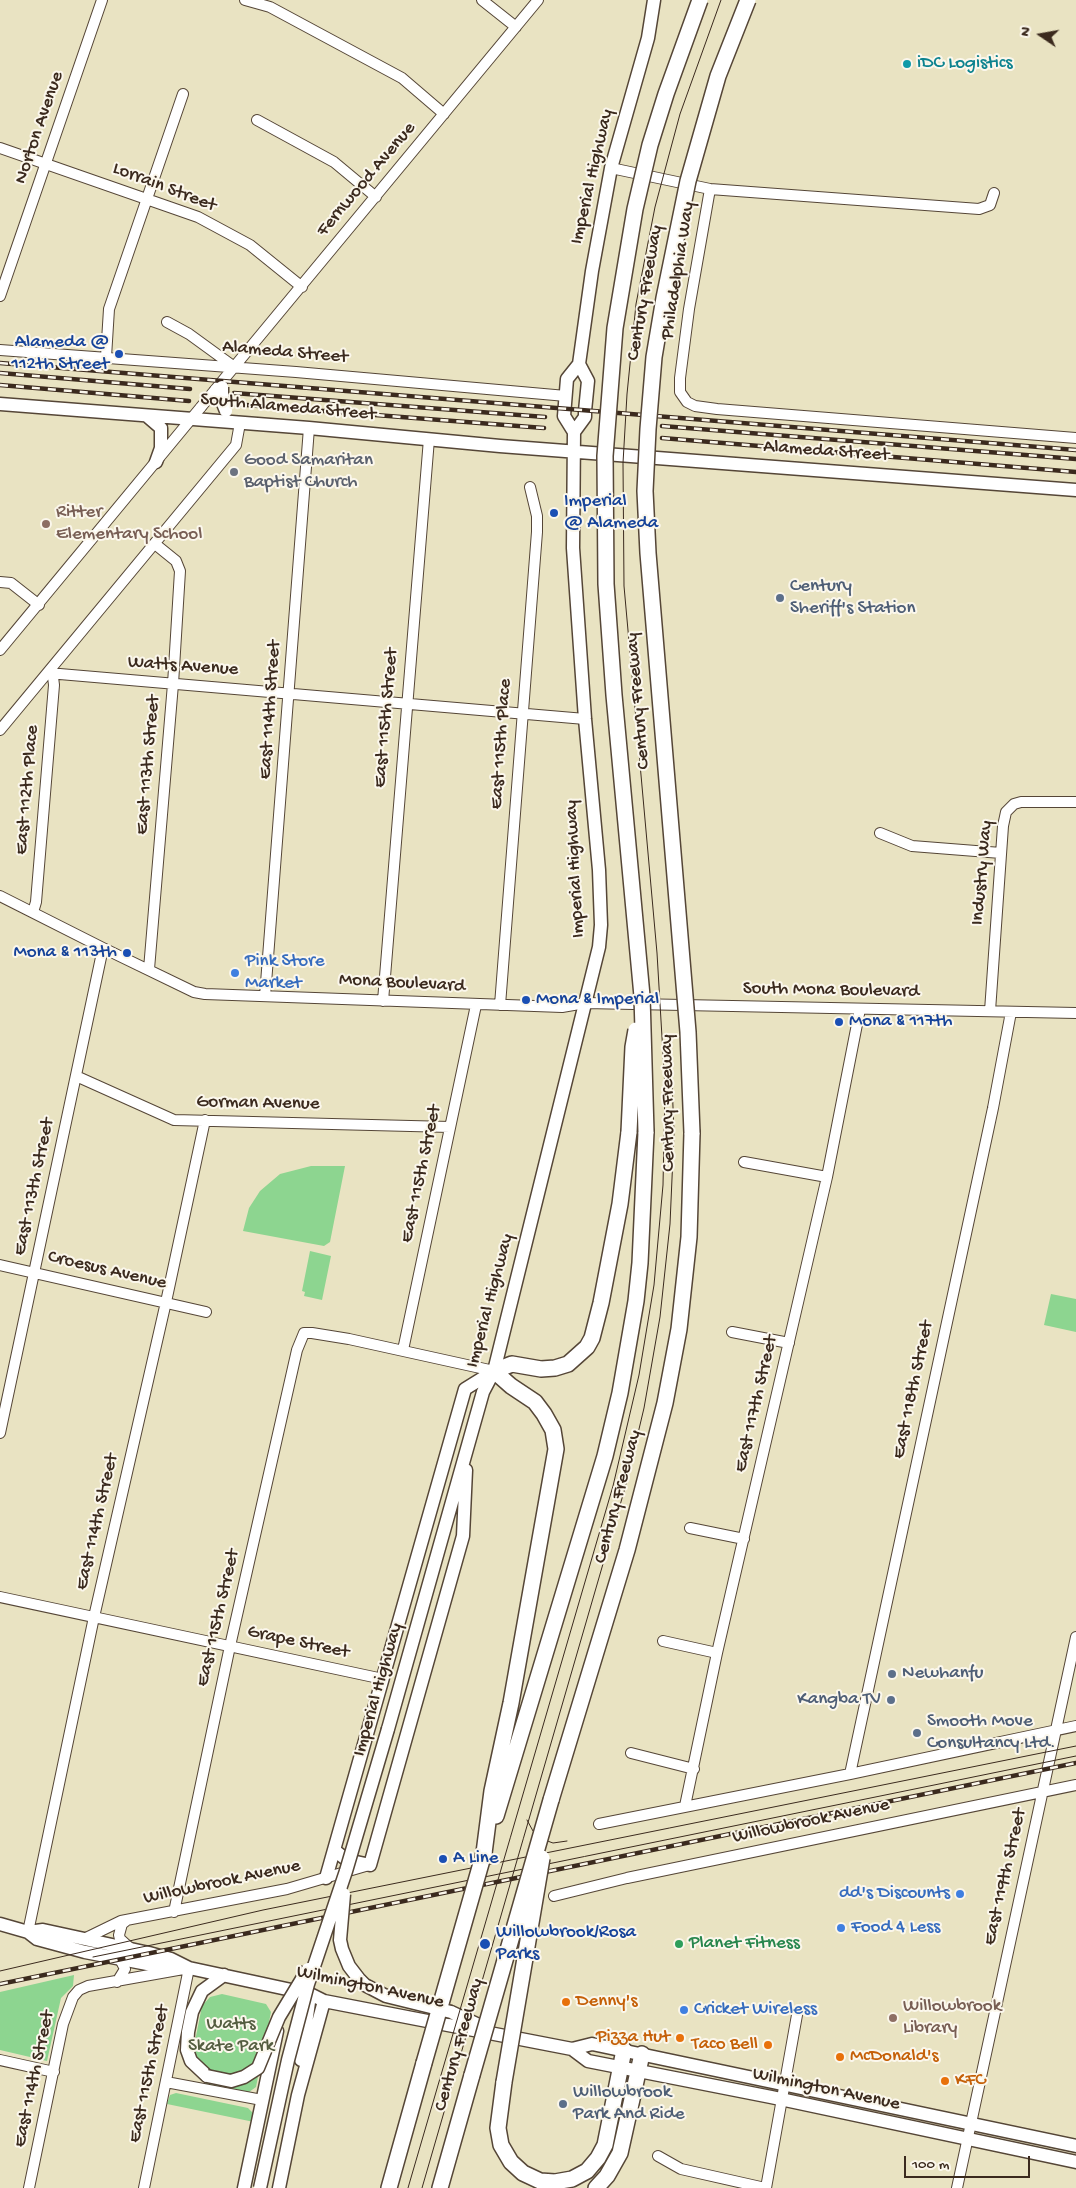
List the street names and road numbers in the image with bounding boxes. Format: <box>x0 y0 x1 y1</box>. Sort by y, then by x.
street label: Norton Avenue <box>10 69 70 187</box>
street label: Imperial Highway <box>566 107 620 247</box>
street label: Fernwood Avenue <box>312 118 422 242</box>
street label: Lorrain Street <box>109 158 219 218</box>
street label: Philadelphia Way <box>657 200 701 342</box>
street label: Century Freeway <box>623 224 669 362</box>
street label: Alameda Street <box>221 336 349 370</box>
street label: South Alameda Street <box>199 389 377 427</box>
street label: Alameda Street <box>762 436 890 468</box>
street label: Century Freeway <box>622 632 656 770</box>
street label: East 114th Street <box>255 640 287 780</box>
street label: East 115th Street <box>370 647 404 789</box>
street label: Watts Avenue <box>127 652 239 682</box>
street label: East 115th Place <box>486 678 518 810</box>
street label: East 113th Street <box>132 694 166 836</box>
street label: East 112th Place <box>11 724 45 856</box>
street label: Imperial Highway <box>561 800 591 938</box>
street label: Industry Way <box>967 820 999 926</box>
street label: Mona Boulevard <box>338 969 466 999</box>
street label: South Mona Boulevard <box>743 978 919 1004</box>
street label: Century Freeway <box>656 1034 682 1172</box>
street label: Gorman Avenue <box>196 1092 320 1116</box>
street label: East 115th Street <box>396 1103 448 1245</box>
street label: East 113th Street <box>9 1116 61 1258</box>
street label: Imperial Highway <box>462 1231 520 1371</box>
street label: Croesus Avenue <box>45 1246 169 1296</box>
street label: East 118th Street <box>888 1319 940 1461</box>
street label: East 117th Street <box>730 1333 784 1475</box>
street label: Century Freeway <box>590 1428 648 1566</box>
street label: East 114th Street <box>71 1452 125 1592</box>
street label: East 115th Street <box>192 1547 246 1689</box>
street label: Grape Street <box>245 1621 351 1665</box>
street label: Imperial Highway <box>349 1621 409 1759</box>
street label: Willowbrook Avenue <box>730 1794 892 1850</box>
street label: East 119th Street <box>979 1806 1033 1948</box>
street label: Willowbrook Avenue <box>141 1855 303 1911</box>
street label: Wilmington Avenue <box>294 1961 446 2015</box>
street label: Century Freeway <box>430 1976 490 2114</box>
street label: East 115th Street <box>124 2003 176 2145</box>
street label: East 114th Street <box>9 2009 61 2149</box>
street label: Wilmington Avenue <box>750 2063 902 2117</box>

